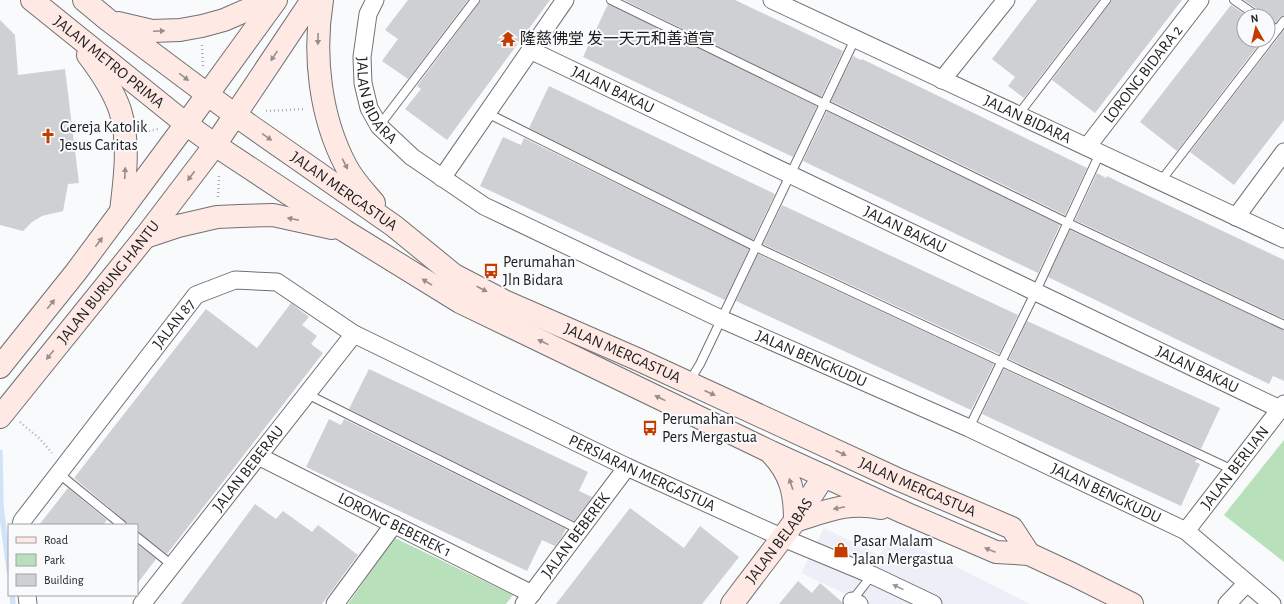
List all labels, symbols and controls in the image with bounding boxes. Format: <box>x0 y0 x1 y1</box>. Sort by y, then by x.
north arrow <box>1236 8 1276 48</box>
street label: JALAN METRO PRIMA <box>51 13 167 111</box>
text: N <box>1250 13 1259 25</box>
street label: LORONG BIDARA 2 <box>1101 22 1185 126</box>
one-way arrow <box>153 28 166 34</box>
temple icon: 隆慈佛堂 发一天元和善道宣 <box>499 30 517 48</box>
place label: 隆慈佛堂 发一天元和善道宣 <box>520 30 715 47</box>
one-way arrow <box>315 33 322 45</box>
one-way arrow <box>271 50 278 61</box>
street label: JALAN BIDARA <box>354 57 400 147</box>
street label: JALAN BAKAU <box>569 63 657 116</box>
one-way arrow <box>178 73 189 81</box>
street label: JALAN BIDARA <box>982 92 1074 146</box>
place label: Gereja Katolik Jesus Caritas <box>60 119 148 153</box>
church icon: Gereja Katolik Jesus Caritas <box>39 127 57 145</box>
one-way arrow <box>262 133 272 141</box>
street label: JALAN MERGASTUA <box>288 149 400 234</box>
one-way arrow <box>342 159 349 170</box>
one-way arrow <box>122 167 129 179</box>
one-way arrow <box>187 171 196 182</box>
street label: JALAN BAKAU <box>861 203 949 256</box>
one-way arrow <box>287 216 299 222</box>
street label: JALAN BURUNG HANTU <box>54 218 162 347</box>
one-way arrow <box>95 236 103 247</box>
place label: Perumahan Jln Bidara <box>503 254 575 288</box>
bus stop icon: Perumahan Jln Bidara <box>482 262 500 280</box>
one-way arrow <box>422 278 432 286</box>
one-way arrow <box>476 286 488 293</box>
street label: JALAN 87 <box>150 296 198 352</box>
one-way arrow <box>46 299 55 310</box>
street label: JALAN MERGASTUA <box>562 320 683 386</box>
street label: JALAN BENGKUDU <box>753 327 869 390</box>
one-way arrow <box>537 339 548 345</box>
street label: JALAN BAKAU <box>1154 343 1241 396</box>
one-way arrow <box>46 349 55 360</box>
one-way arrow <box>705 390 716 396</box>
one-way arrow <box>654 395 665 401</box>
place label: Perumahan Pers Mergastua <box>662 411 757 445</box>
bus stop icon: Perumahan Pers Mergastua <box>641 419 659 437</box>
street label: JALAN BEBERAU <box>210 423 287 515</box>
street label: JALAN BERLIAN <box>1198 423 1272 512</box>
street label: PERSIARAN MERGASTUA <box>566 432 718 514</box>
one-way arrow <box>835 450 847 456</box>
street label: JALAN MERGASTUA <box>857 455 978 520</box>
street label: JALAN BENGKUDU <box>1049 460 1164 526</box>
one-way arrow <box>787 477 793 489</box>
street label: LORONG BEBEREK 1 <box>336 490 454 560</box>
street label: JALAN BEBEREK <box>539 490 613 581</box>
street label: JALAN BELABAS <box>743 495 816 586</box>
one-way arrow <box>833 505 845 511</box>
legend <box>8 524 138 596</box>
place label: Pasar Malam Jalan Mergastua <box>853 533 954 567</box>
text: Road <box>44 534 68 546</box>
shop icon: Pasar Malam Jalan Mergastua <box>832 541 850 559</box>
one-way arrow <box>984 546 996 552</box>
text: Park <box>44 554 65 566</box>
text: Building <box>44 574 84 586</box>
one-way arrow <box>893 584 904 590</box>

